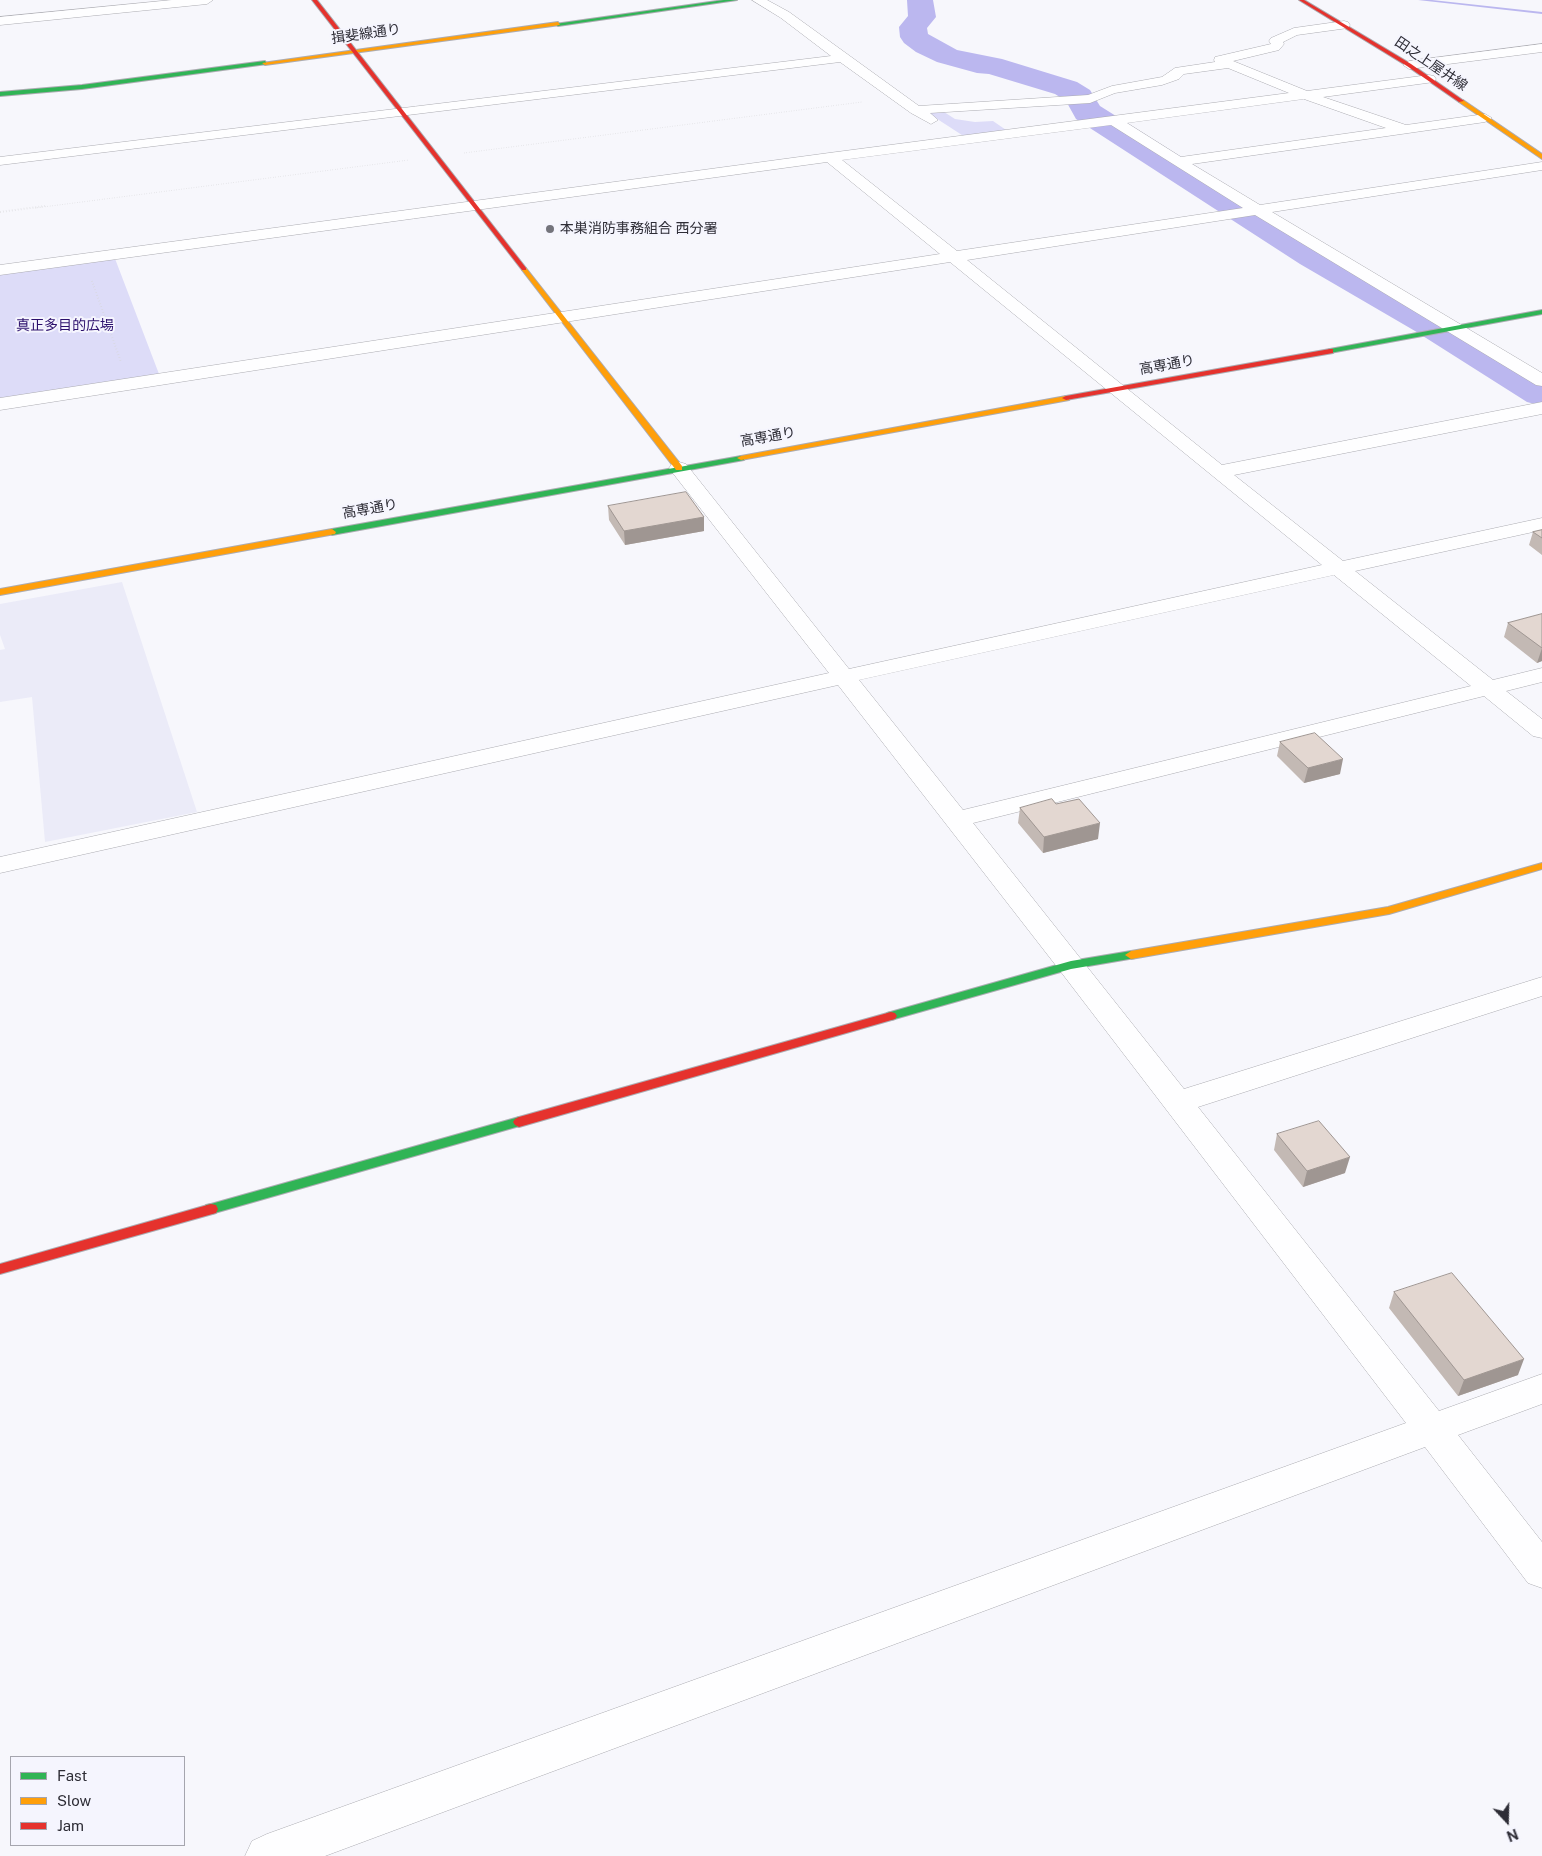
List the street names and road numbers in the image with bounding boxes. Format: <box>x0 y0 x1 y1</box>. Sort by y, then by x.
street label: 揖斐線通り <box>330 21 402 47</box>
street label: 田之上屋井線 <box>1391 34 1471 94</box>
street label: 高専通り <box>1138 352 1196 378</box>
street label: 高専通り <box>739 424 797 450</box>
street label: 高専通り <box>341 496 399 522</box>

